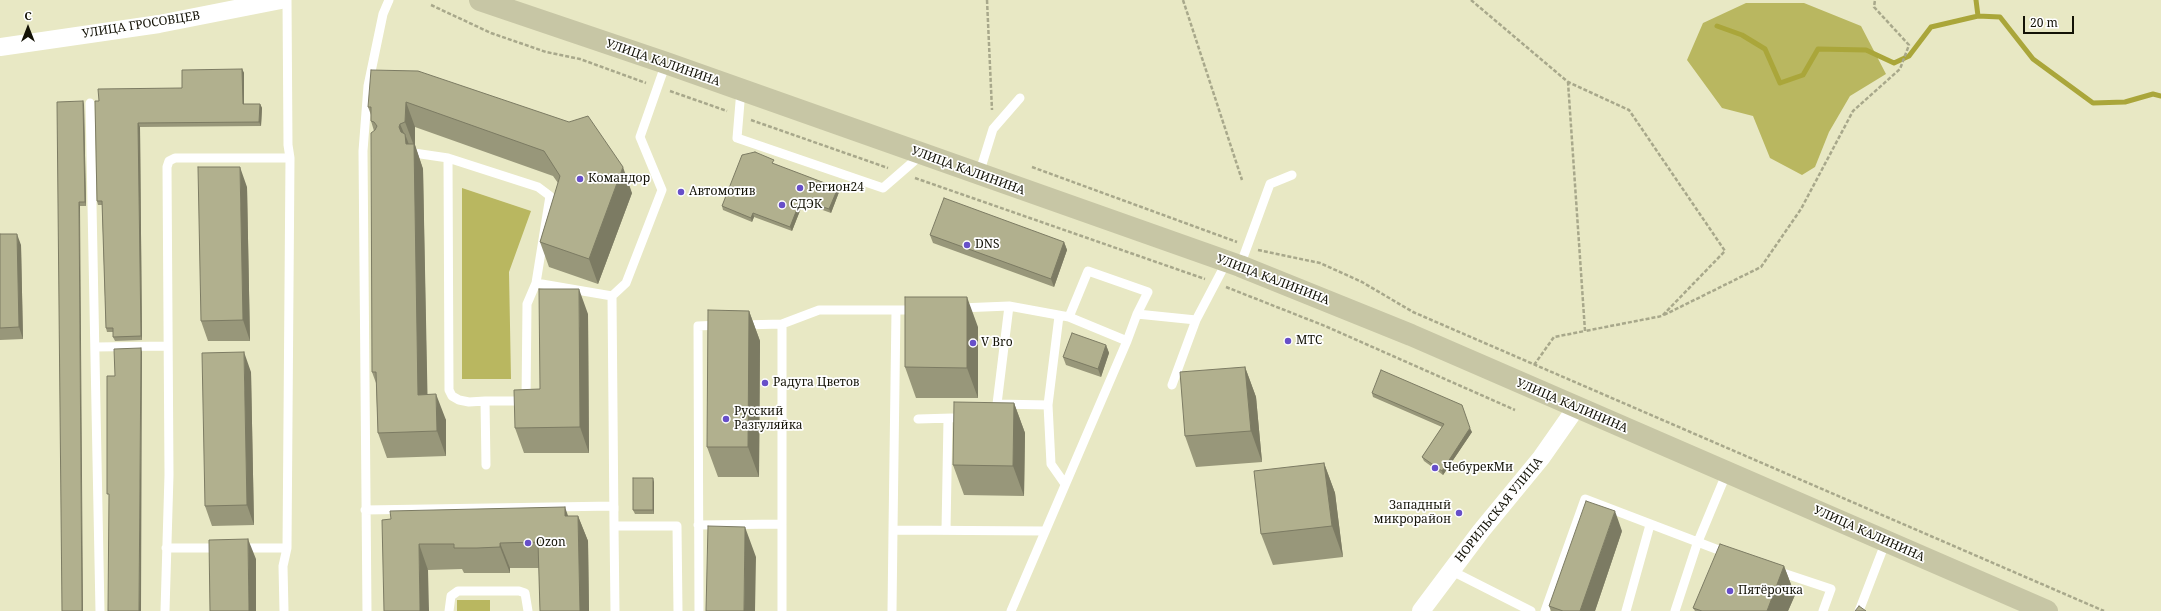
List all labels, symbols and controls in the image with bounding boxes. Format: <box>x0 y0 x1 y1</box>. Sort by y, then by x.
north arrow <box>8 8 48 48</box>
text: С <box>24 8 32 23</box>
scale bar <box>2025 8 2076 34</box>
street label: УЛИЦА ГРОСОВЦЕВ <box>81 9 201 41</box>
text: 20 m <box>2030 14 2058 31</box>
street label: УЛИЦА КАЛИНИНА <box>604 37 722 89</box>
street label: УЛИЦА КАЛИНИНА <box>909 144 1027 198</box>
place label: Командор <box>588 172 650 186</box>
marker: Командор <box>575 174 585 184</box>
place label: Регион24 <box>808 181 864 195</box>
marker: Регион24 <box>795 183 805 193</box>
place label: Автомотив <box>689 185 755 199</box>
marker: Автомотив <box>676 187 686 197</box>
place label: СДЭК <box>790 198 822 212</box>
marker: СДЭК <box>777 200 787 210</box>
place label: DNS <box>975 238 999 252</box>
marker: DNS <box>962 240 972 250</box>
street label: УЛИЦА КАЛИНИНА <box>1214 252 1332 308</box>
place label: МТС <box>1296 334 1322 348</box>
place label: V Bro <box>981 336 1013 350</box>
marker: МТС <box>1283 336 1293 346</box>
marker: V Bro <box>968 338 978 348</box>
place label: Радуга Цветов <box>773 376 859 390</box>
street label: УЛИЦА КАЛИНИНА <box>1514 376 1630 436</box>
marker: Радуга Цветов <box>760 378 770 388</box>
place label: Русский Разгуляйка <box>734 405 803 433</box>
marker: Русский Разгуляйка <box>721 414 731 424</box>
street label: НОРИЛЬСКАЯ УЛИЦА <box>1452 455 1546 565</box>
place label: ЧебурекМи <box>1443 461 1513 475</box>
marker: ЧебурекМи <box>1430 463 1440 473</box>
place label: Западный микрорайон <box>1374 499 1451 527</box>
street label: УЛИЦА КАЛИНИНА <box>1811 503 1927 565</box>
marker: Западный микрорайон <box>1454 508 1464 518</box>
place label: Ozon <box>536 536 566 550</box>
marker: Ozon <box>523 538 533 548</box>
place label: Пятёрочка <box>1738 584 1803 598</box>
marker: Пятёрочка <box>1725 586 1735 596</box>

